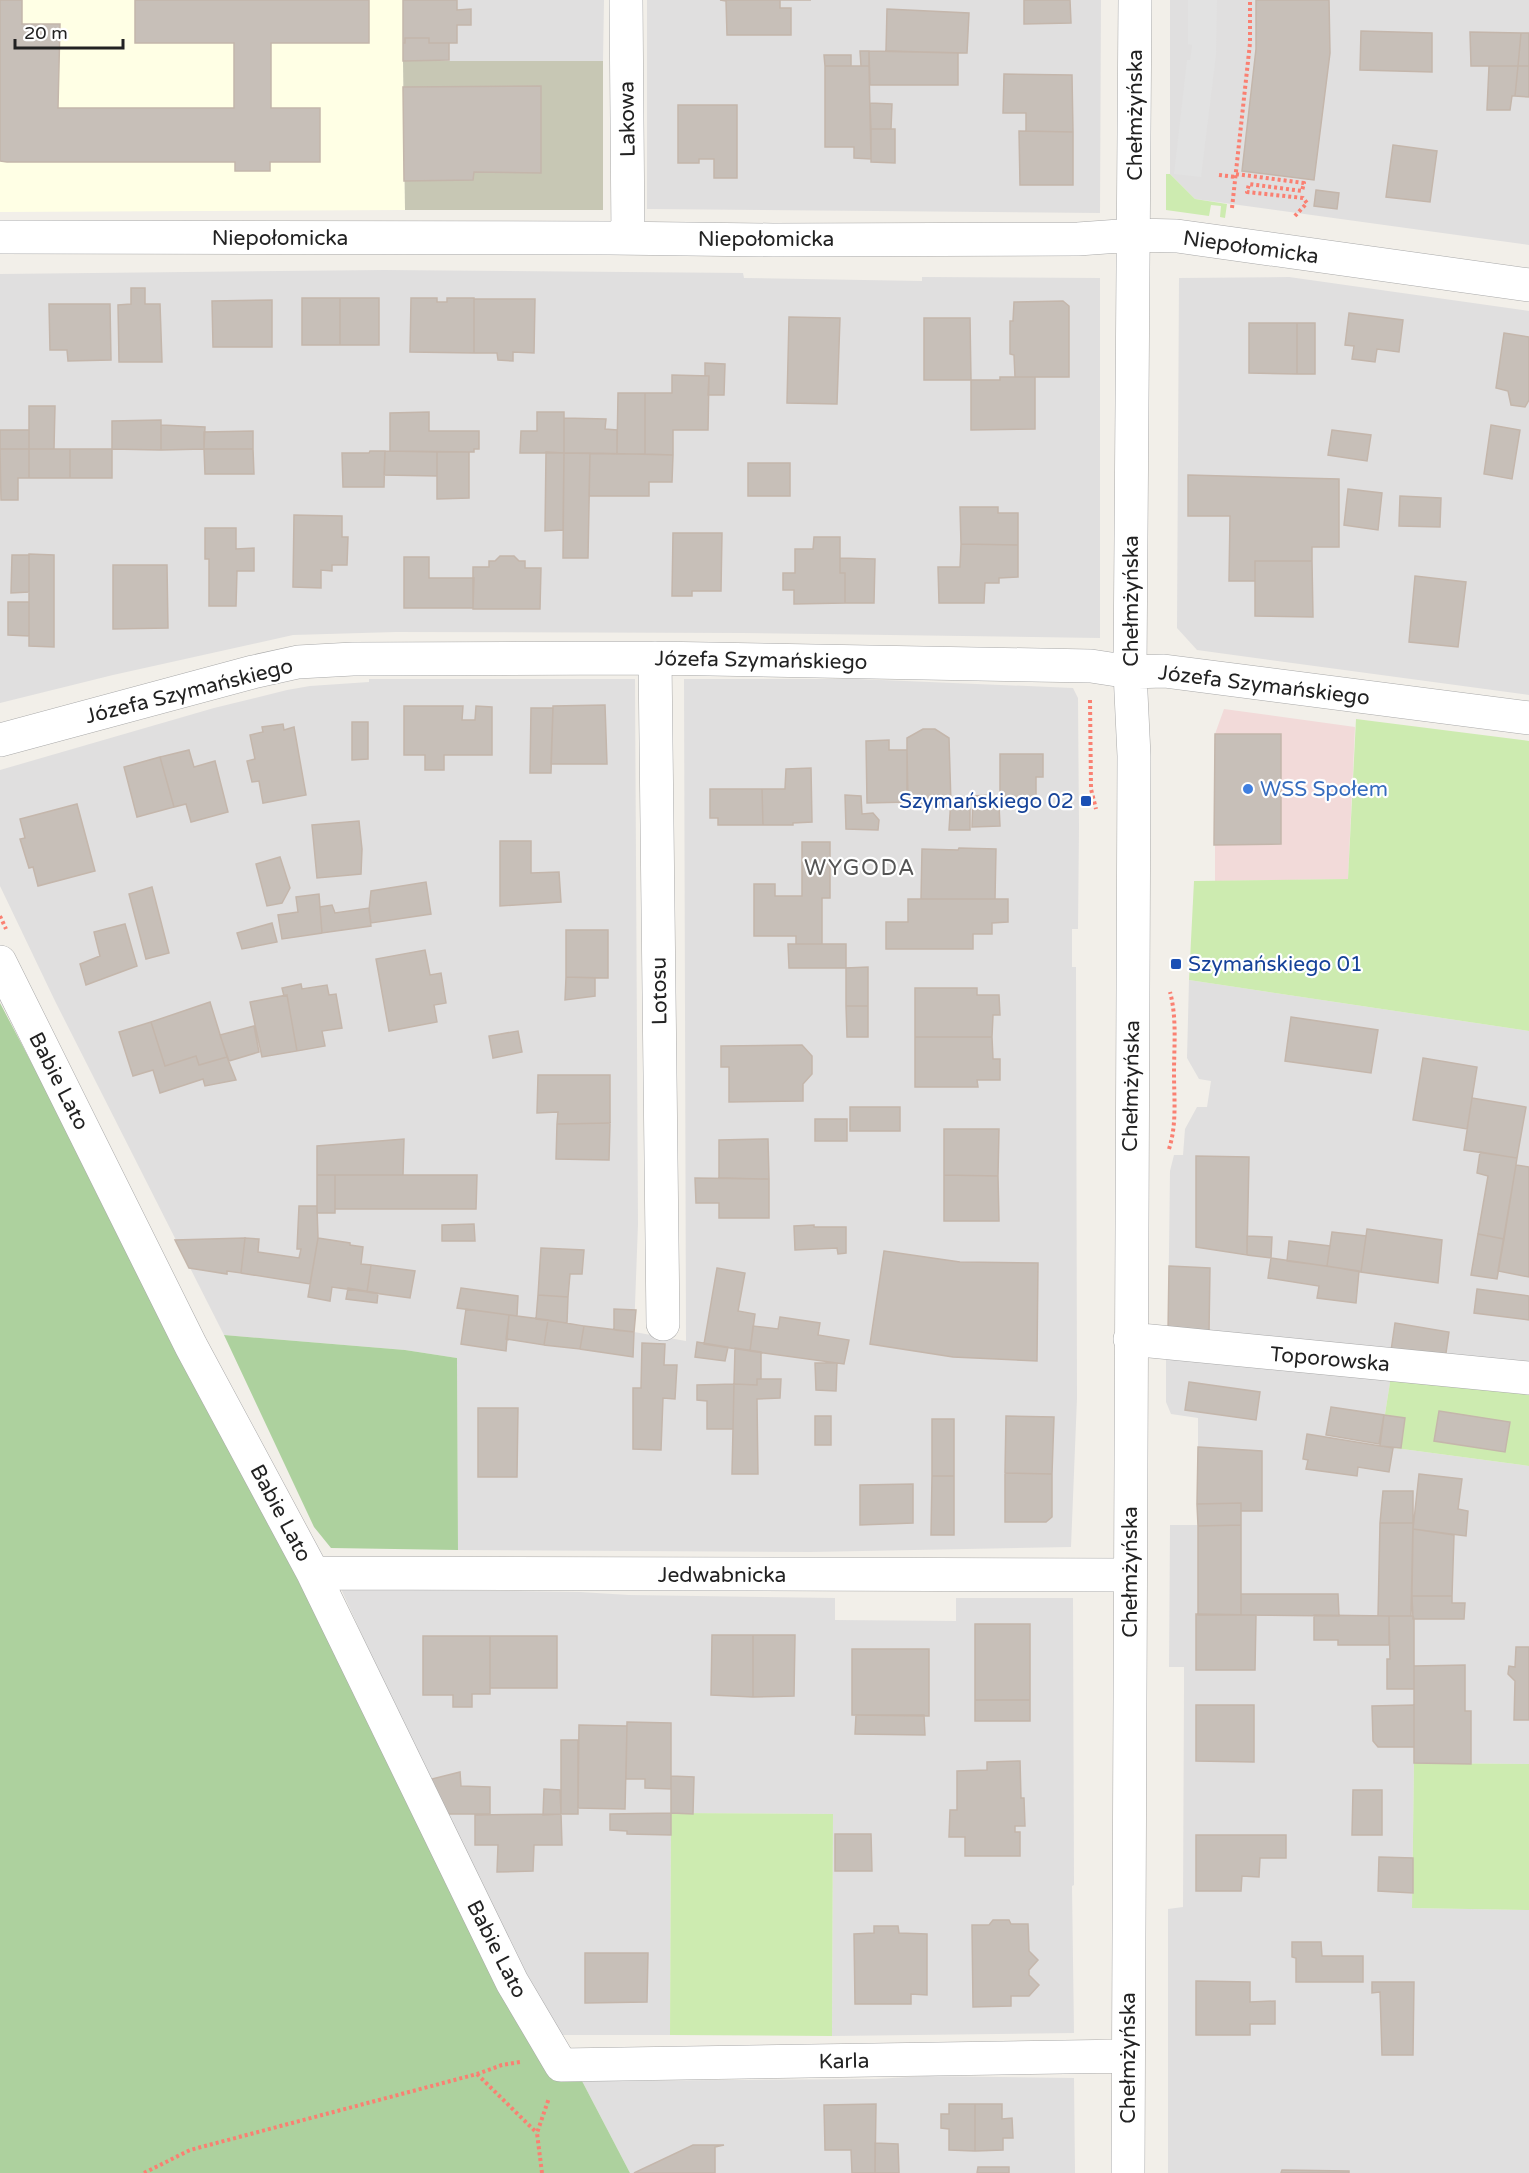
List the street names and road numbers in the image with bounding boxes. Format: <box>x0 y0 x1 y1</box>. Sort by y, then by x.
street label: Chełmżyńska <box>1123 49 1148 181</box>
street label: Lakowa <box>614 81 641 157</box>
street label: Niepołomicka <box>212 226 348 251</box>
street label: Niepołomicka <box>1181 226 1320 269</box>
street label: Niepołomicka <box>698 227 834 252</box>
street label: Chełmżyńska <box>1119 535 1144 667</box>
street label: Józefa Szymańskiego <box>654 646 868 675</box>
street label: Józefa Szymańskiego <box>83 654 296 729</box>
street label: Józefa Szymańskiego <box>1157 660 1371 711</box>
street label: Lotosu <box>646 957 673 1025</box>
street label: Chełmżyńska <box>1118 1020 1145 1152</box>
street label: Babie Lato <box>23 1028 94 1134</box>
street label: Toporowska <box>1269 1342 1391 1377</box>
street label: Babie Lato <box>245 1460 317 1566</box>
street label: Chełmżyńska <box>1118 1506 1143 1638</box>
street label: Jedwabnicka <box>658 1563 786 1588</box>
street label: Babie Lato <box>461 1896 532 2002</box>
street label: Chełmżyńska <box>1116 1992 1141 2124</box>
street label: Karla <box>818 2049 870 2074</box>

